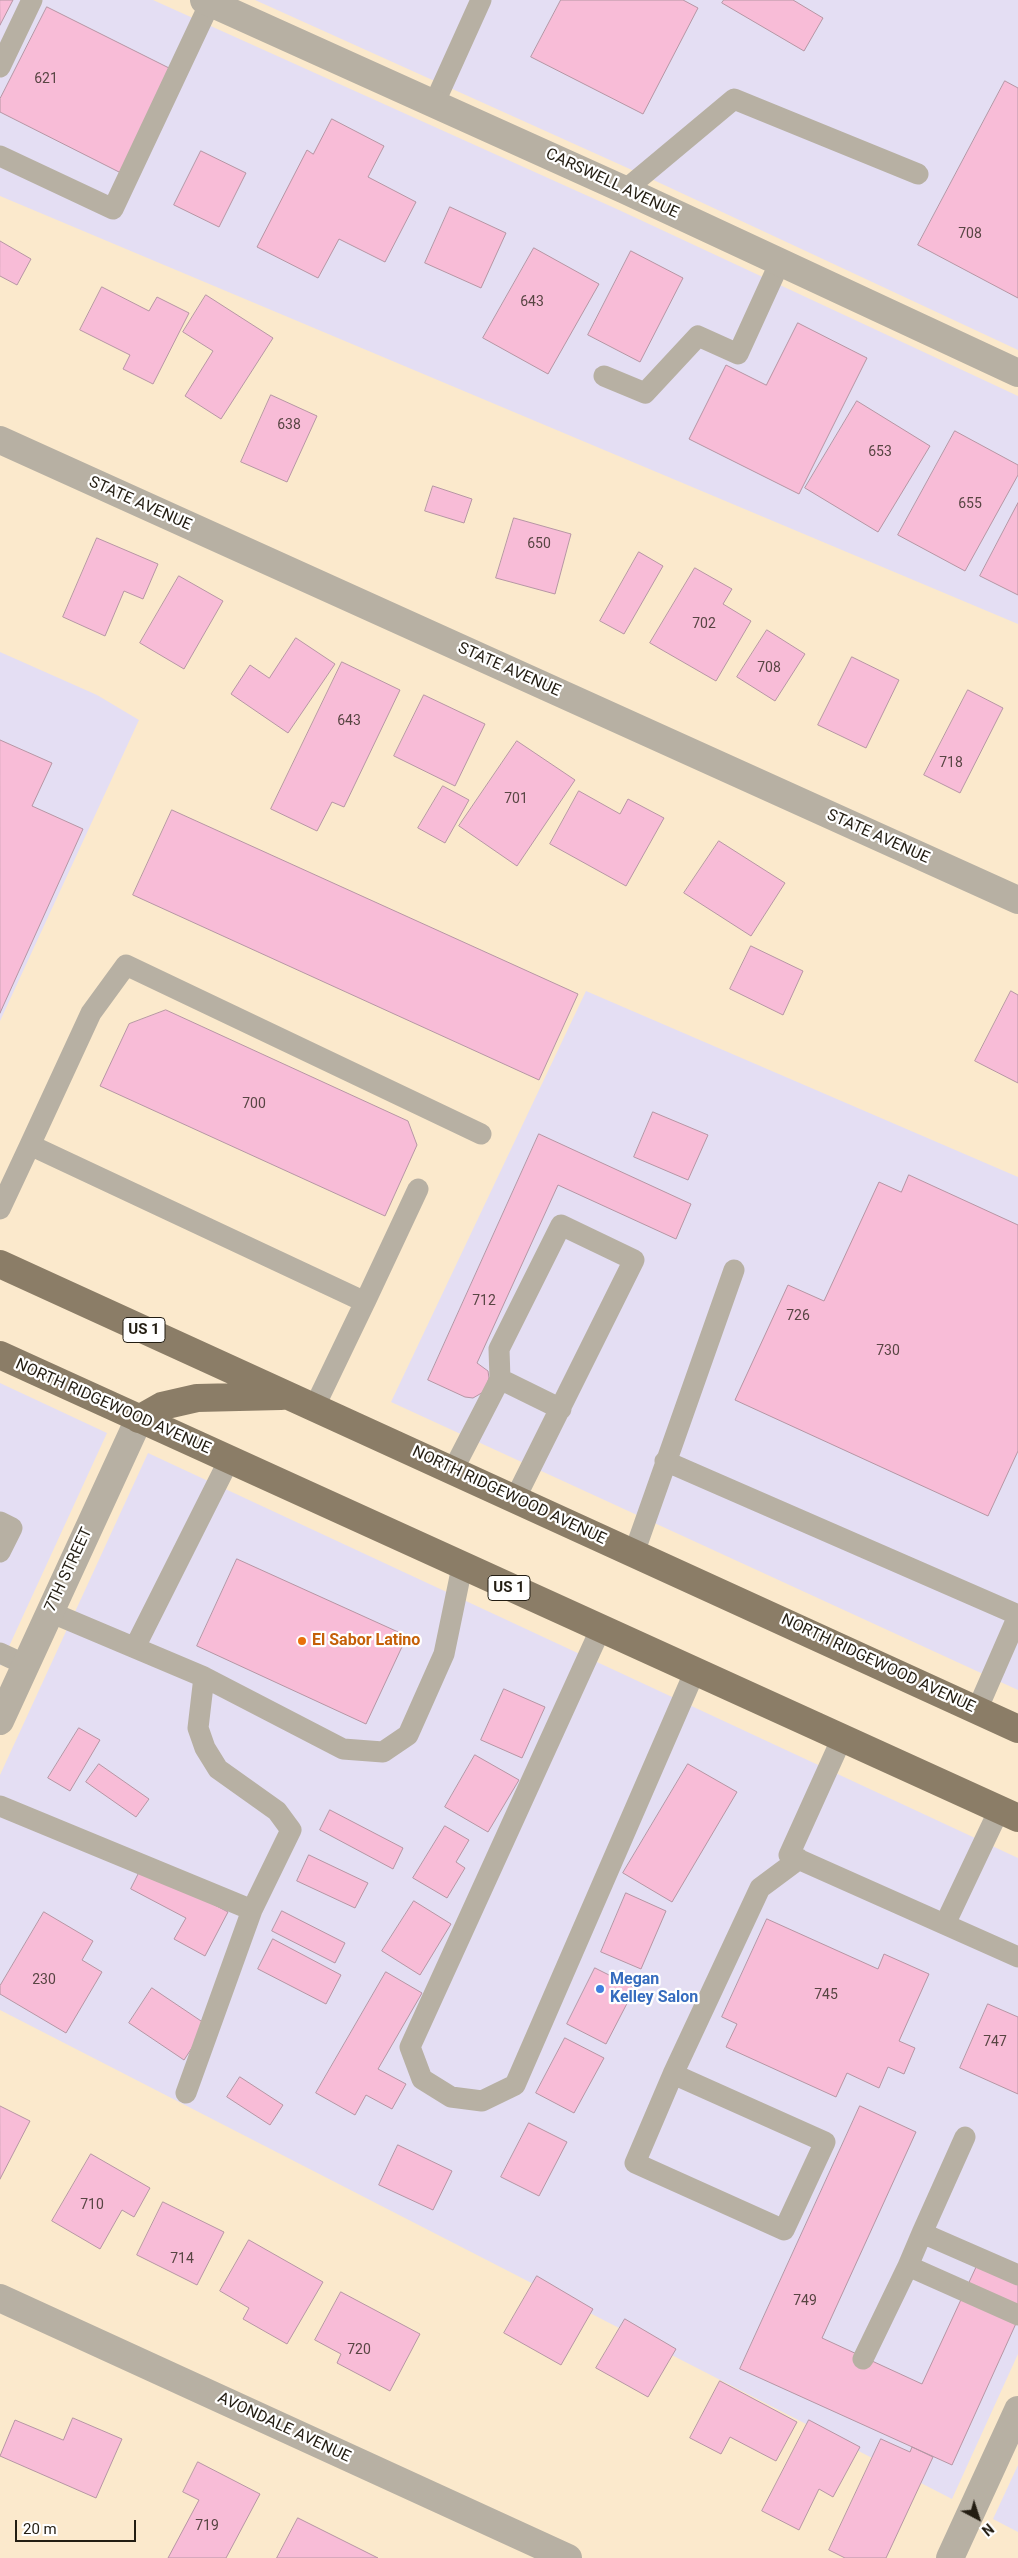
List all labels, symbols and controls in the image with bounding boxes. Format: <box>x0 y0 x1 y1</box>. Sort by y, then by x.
house number: 621 <box>34 71 58 87</box>
street label: CARSWELL AVENUE <box>542 145 682 223</box>
house number: 708 <box>958 226 982 242</box>
house number: 643 <box>520 294 544 310</box>
house number: 638 <box>277 417 301 433</box>
house number: 653 <box>868 444 892 460</box>
street label: STATE AVENUE <box>86 473 194 535</box>
house number: 655 <box>958 496 982 512</box>
house number: 650 <box>527 536 551 552</box>
house number: 702 <box>692 616 716 632</box>
street label: STATE AVENUE <box>455 639 563 701</box>
house number: 708 <box>757 660 781 676</box>
house number: 643 <box>337 713 361 729</box>
house number: 718 <box>939 755 963 771</box>
house number: 701 <box>504 791 528 807</box>
street label: STATE AVENUE <box>824 806 932 868</box>
house number: 700 <box>242 1096 266 1112</box>
house number: 712 <box>472 1293 496 1309</box>
house number: 726 <box>786 1308 810 1324</box>
road number: US 1 <box>123 1318 165 1342</box>
house number: 730 <box>876 1343 900 1359</box>
street label: NORTH RIDGEWOOD AVENUE <box>12 1355 214 1459</box>
street label: NORTH RIDGEWOOD AVENUE <box>409 1443 609 1549</box>
street label: 7TH STREET <box>41 1525 97 1615</box>
road number: US 1 <box>488 1576 530 1600</box>
street label: NORTH RIDGEWOOD AVENUE <box>778 1611 978 1717</box>
place label: El Sabor Latino <box>312 1631 420 1651</box>
marker: El Sabor Latino <box>296 1635 308 1647</box>
place label: Megan Kelley Salon <box>610 1970 698 2008</box>
house number: 230 <box>32 1972 56 1988</box>
marker: Megan Kelley Salon <box>594 1983 606 1995</box>
house number: 745 <box>814 1987 838 2003</box>
house number: 747 <box>983 2034 1007 2050</box>
house number: 710 <box>80 2197 104 2213</box>
house number: 714 <box>170 2251 194 2267</box>
house number: 749 <box>793 2293 817 2309</box>
house number: 720 <box>347 2342 371 2358</box>
street label: AVONDALE AVENUE <box>214 2389 354 2467</box>
north arrow <box>953 2493 1003 2543</box>
scale bar <box>18 2510 139 2542</box>
house number: 719 <box>195 2518 219 2534</box>
text: 20 m <box>23 2520 57 2538</box>
text: N <box>979 2520 997 2539</box>

